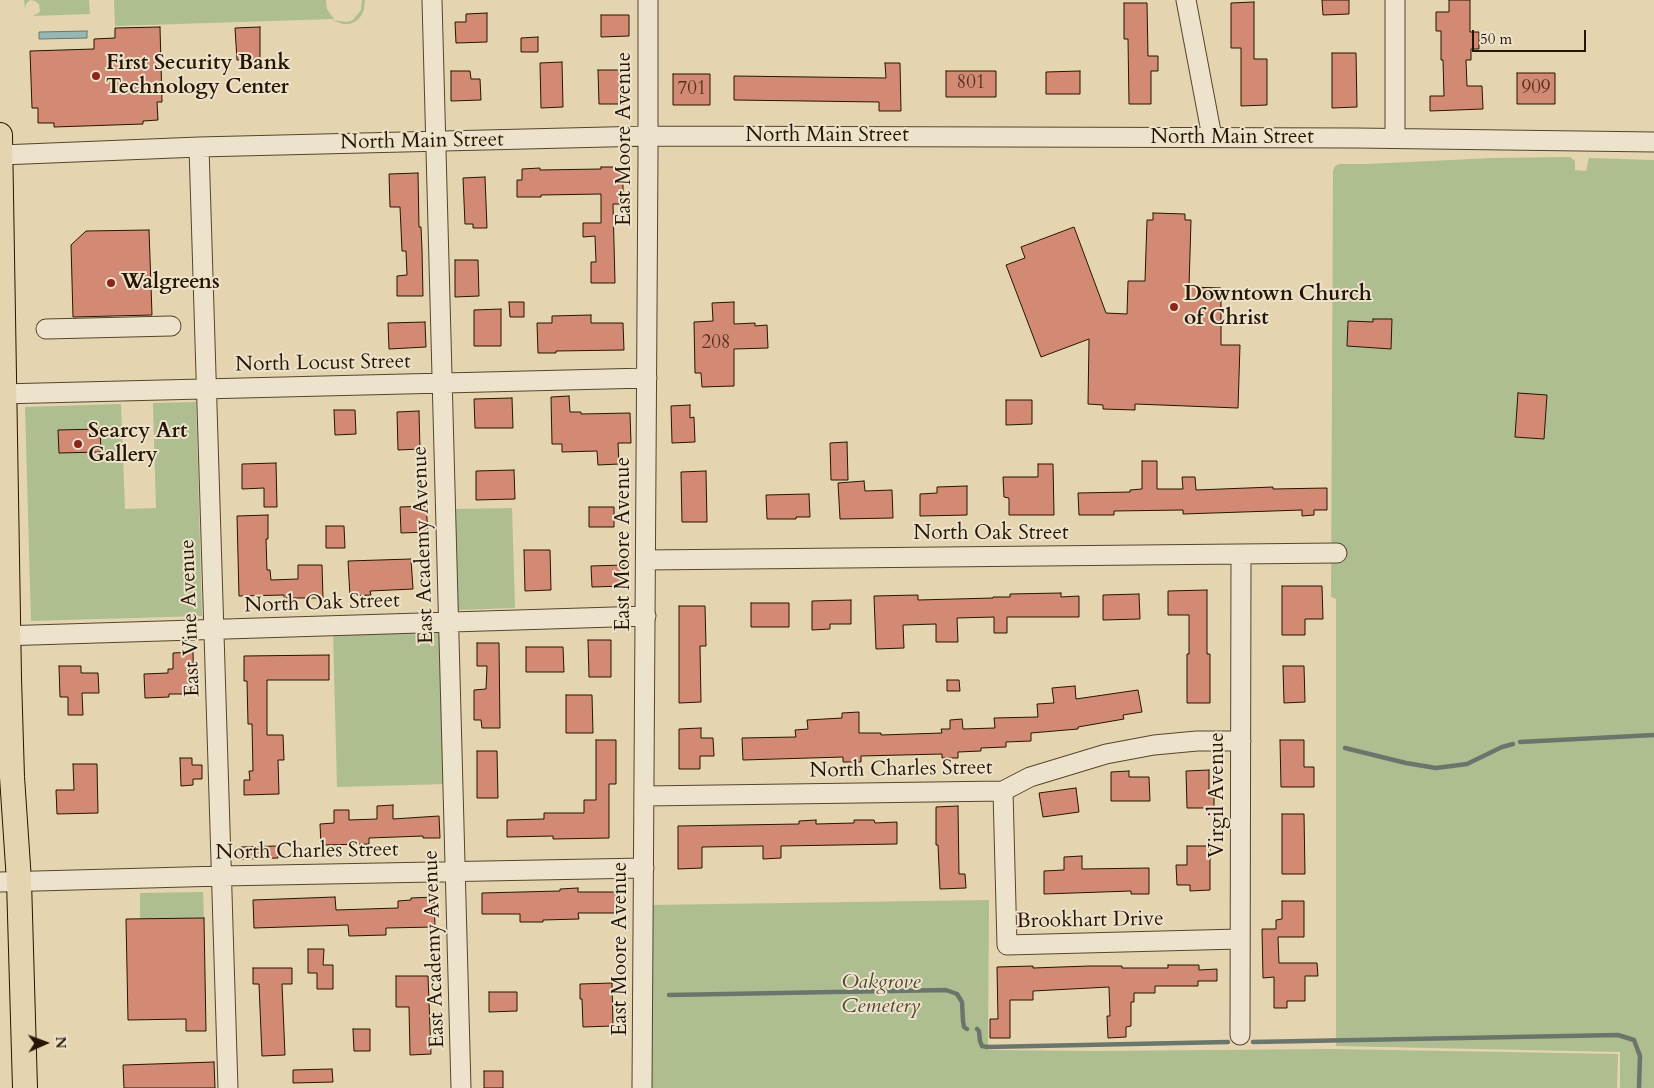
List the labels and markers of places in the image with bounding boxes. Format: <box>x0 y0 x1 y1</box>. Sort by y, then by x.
place label: First Security Bank Technology Center <box>106 51 290 101</box>
marker: First Security Bank Technology Center <box>90 70 102 82</box>
place label: Walgreens <box>121 270 220 296</box>
marker: Walgreens <box>105 277 117 289</box>
place label: Downtown Church of Christ <box>1184 282 1372 332</box>
marker: Downtown Church of Christ <box>1168 301 1180 313</box>
place label: Searcy Art Gallery <box>88 419 187 469</box>
marker: Searcy Art Gallery <box>72 438 84 450</box>

